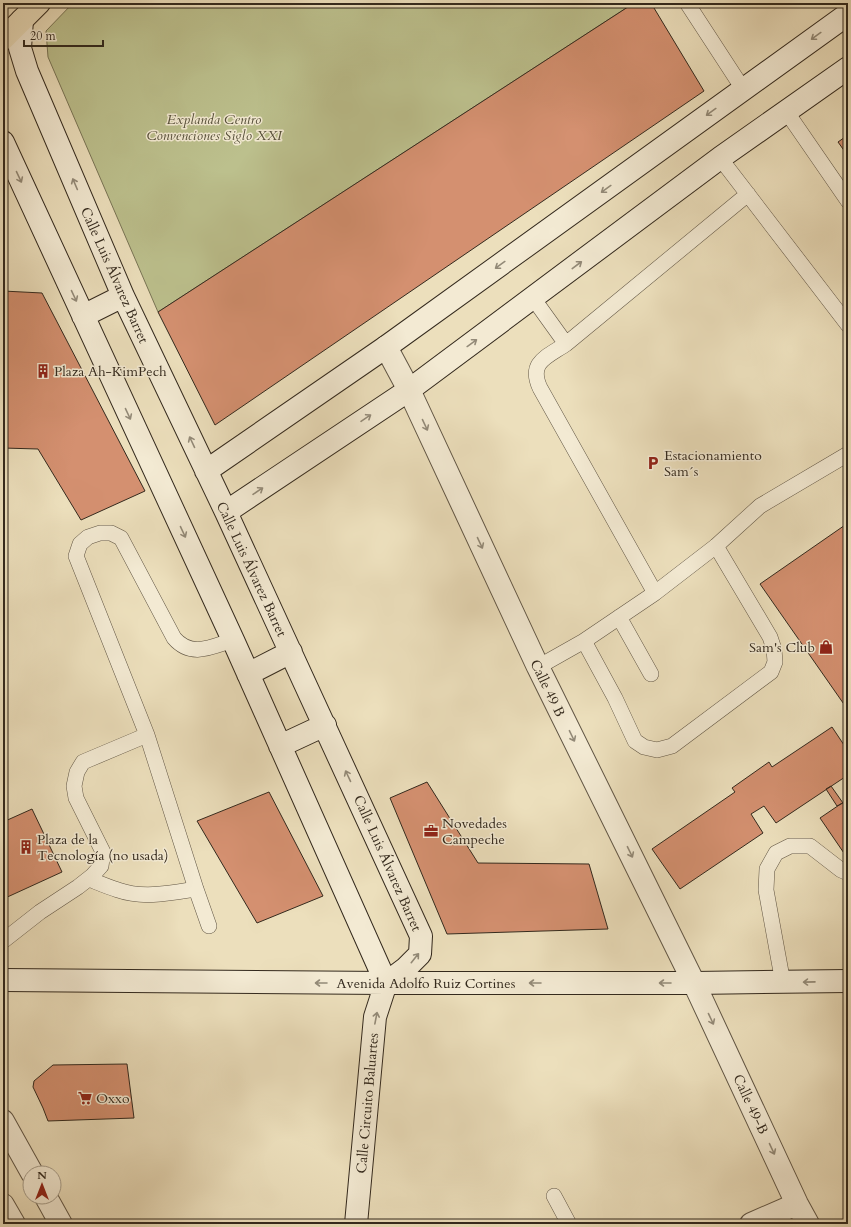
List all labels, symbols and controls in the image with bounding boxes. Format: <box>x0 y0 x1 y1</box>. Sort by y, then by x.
scale bar <box>24 22 103 48</box>
text: 20 m <box>30 28 57 44</box>
one-way arrow <box>811 32 822 40</box>
one-way arrow <box>706 108 717 117</box>
park label: Explanda Centro Convenciones Siglo XXI <box>146 110 283 145</box>
one-way arrow <box>16 171 23 183</box>
one-way arrow <box>71 178 78 190</box>
one-way arrow <box>600 184 611 193</box>
street label: Calle Luis Álvarez Barret <box>76 204 153 347</box>
one-way arrow <box>495 261 506 269</box>
one-way arrow <box>571 261 582 270</box>
one-way arrow <box>71 289 78 301</box>
one-way arrow <box>466 339 477 347</box>
place label: Plaza Ah-KimPech <box>54 362 167 381</box>
building icon: Plaza Ah-KimPech <box>35 363 51 379</box>
one-way arrow <box>125 407 132 419</box>
one-way arrow <box>360 414 371 422</box>
one-way arrow <box>422 419 429 431</box>
one-way arrow <box>188 436 195 448</box>
place label: Estacionamiento Sam´s <box>664 446 762 481</box>
parking icon: Estacionamiento Sam´s <box>645 455 661 471</box>
one-way arrow <box>253 487 264 495</box>
street label: Calle Luis Álvarez Barret <box>212 498 292 640</box>
one-way arrow <box>180 525 187 537</box>
one-way arrow <box>477 536 484 548</box>
place label: Sam's Club <box>749 638 815 657</box>
shop icon: Sam's Club <box>818 639 834 655</box>
street label: Calle 49 B <box>526 656 570 720</box>
one-way arrow <box>569 730 576 742</box>
one-way arrow <box>344 770 351 782</box>
street label: Calle Luis Álvarez Barret <box>349 792 426 935</box>
place label: Novedades Campeche <box>442 814 507 849</box>
office icon: Novedades Campeche <box>423 823 439 839</box>
place label: Plaza de la Tecnología (no usada) <box>37 830 168 865</box>
building icon: Plaza de la Tecnología (no usada) <box>18 839 34 855</box>
one-way arrow <box>627 846 634 858</box>
one-way arrow <box>411 953 420 963</box>
street label: Avenida Adolfo Ruiz Cortines <box>337 974 516 993</box>
one-way arrow <box>803 978 816 986</box>
one-way arrow <box>315 979 328 987</box>
one-way arrow <box>529 979 542 987</box>
one-way arrow <box>659 979 672 987</box>
one-way arrow <box>372 1012 380 1025</box>
one-way arrow <box>708 1012 715 1024</box>
street label: Calle Circuito Baluartes <box>352 1032 383 1174</box>
street label: Calle 49-B <box>728 1071 773 1137</box>
place label: Oxxo <box>96 1089 130 1108</box>
supermarket icon: Oxxo <box>77 1090 93 1106</box>
one-way arrow <box>769 1143 776 1155</box>
north arrow <box>22 1165 62 1205</box>
text: N <box>37 1168 47 1183</box>

